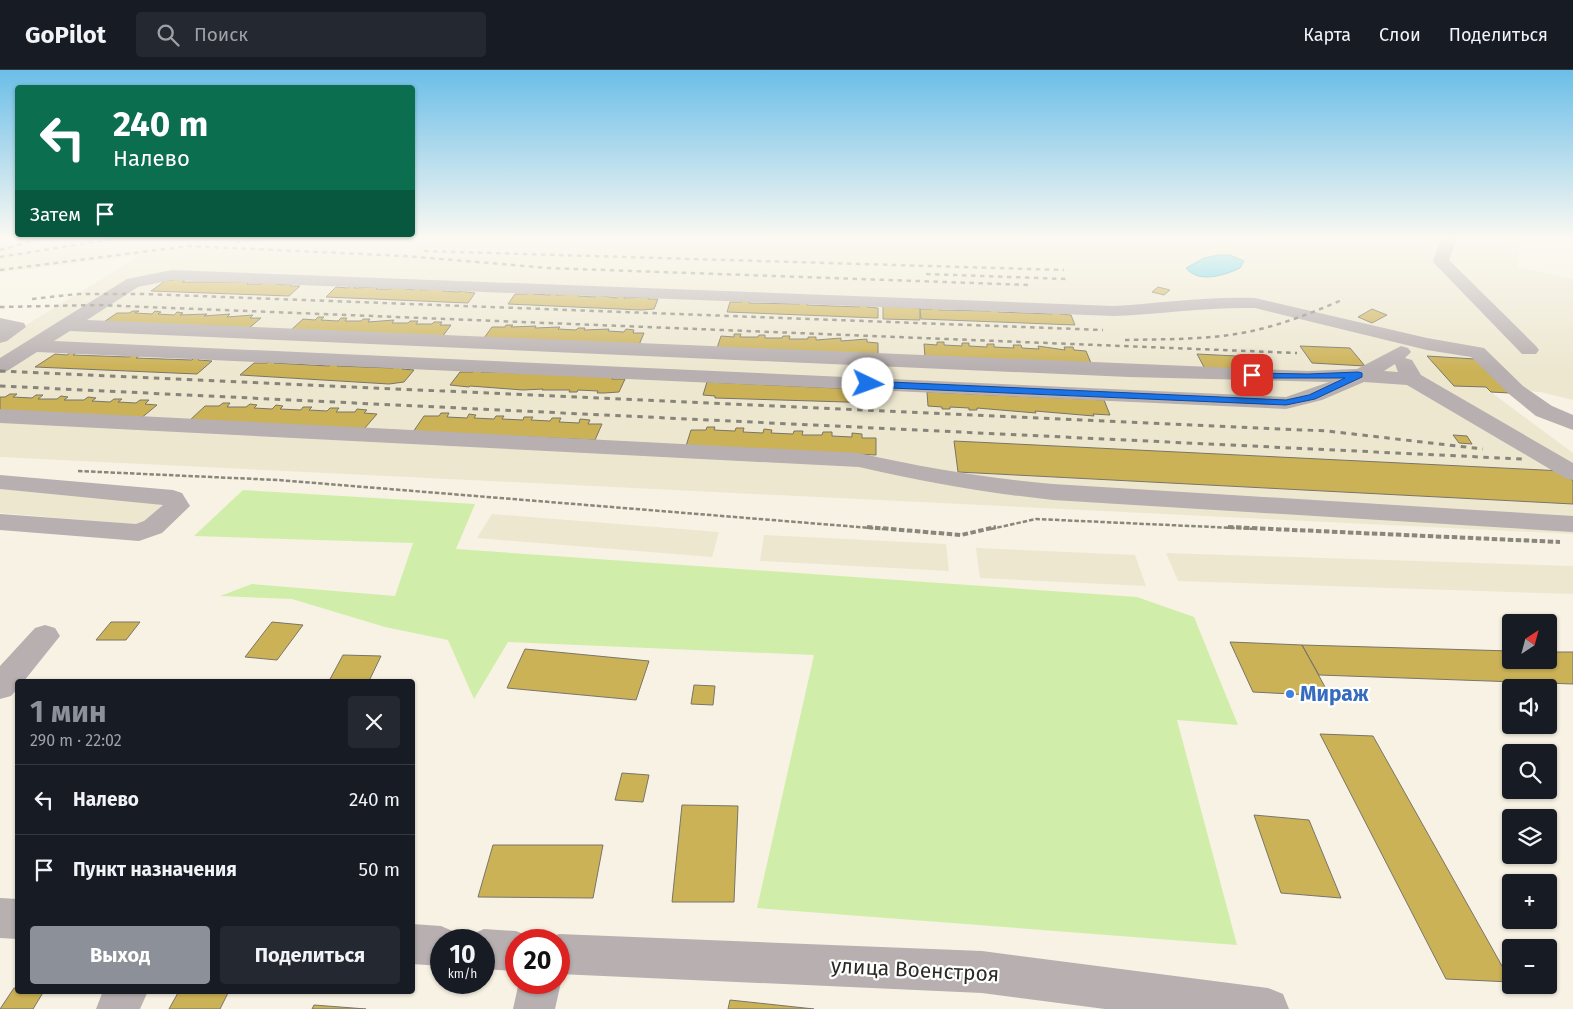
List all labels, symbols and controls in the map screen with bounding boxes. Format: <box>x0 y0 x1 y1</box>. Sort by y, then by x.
search box <box>136 12 486 57</box>
text: GoPilot <box>25 21 106 49</box>
icon: search <box>154 21 182 49</box>
text: Поиск <box>194 23 248 46</box>
text: Карта <box>1303 24 1351 46</box>
text: Слои <box>1379 24 1421 46</box>
text: Поделиться <box>1449 24 1548 46</box>
text: 240 m <box>113 103 208 145</box>
icon: left <box>30 105 95 170</box>
text: Налево <box>113 145 190 172</box>
icon: arrive <box>91 200 119 228</box>
text: Затем <box>30 203 81 226</box>
pin <box>1231 354 1273 396</box>
position arrow <box>841 357 893 409</box>
icon: arrive <box>1238 361 1266 389</box>
north arrow <box>1502 614 1558 669</box>
map controls <box>1502 614 1557 994</box>
button: sound <box>1502 679 1557 734</box>
place label: Мираж <box>1300 681 1369 707</box>
marker: Мираж <box>1284 688 1296 700</box>
text: 1 мин <box>30 694 107 730</box>
button: close <box>348 696 400 748</box>
text: 290 m · 22:02 <box>30 731 122 750</box>
button: search <box>1502 744 1557 799</box>
icon: left <box>30 786 58 814</box>
text: Налево <box>73 788 139 811</box>
text: 240 m <box>349 788 400 811</box>
button: layers <box>1502 809 1557 864</box>
icon: arrive <box>30 856 58 884</box>
text: Пункт назначения <box>73 858 237 881</box>
text: 50 m <box>359 858 400 881</box>
button: + <box>1502 874 1557 929</box>
button: Выход <box>30 926 210 984</box>
button: Поделиться <box>220 926 400 984</box>
speed limit sign: 20 <box>505 929 570 994</box>
button: − <box>1502 939 1557 994</box>
text: 10 <box>449 940 476 970</box>
street label: улица Военстроя <box>830 953 1000 987</box>
text: km/h <box>448 967 477 981</box>

